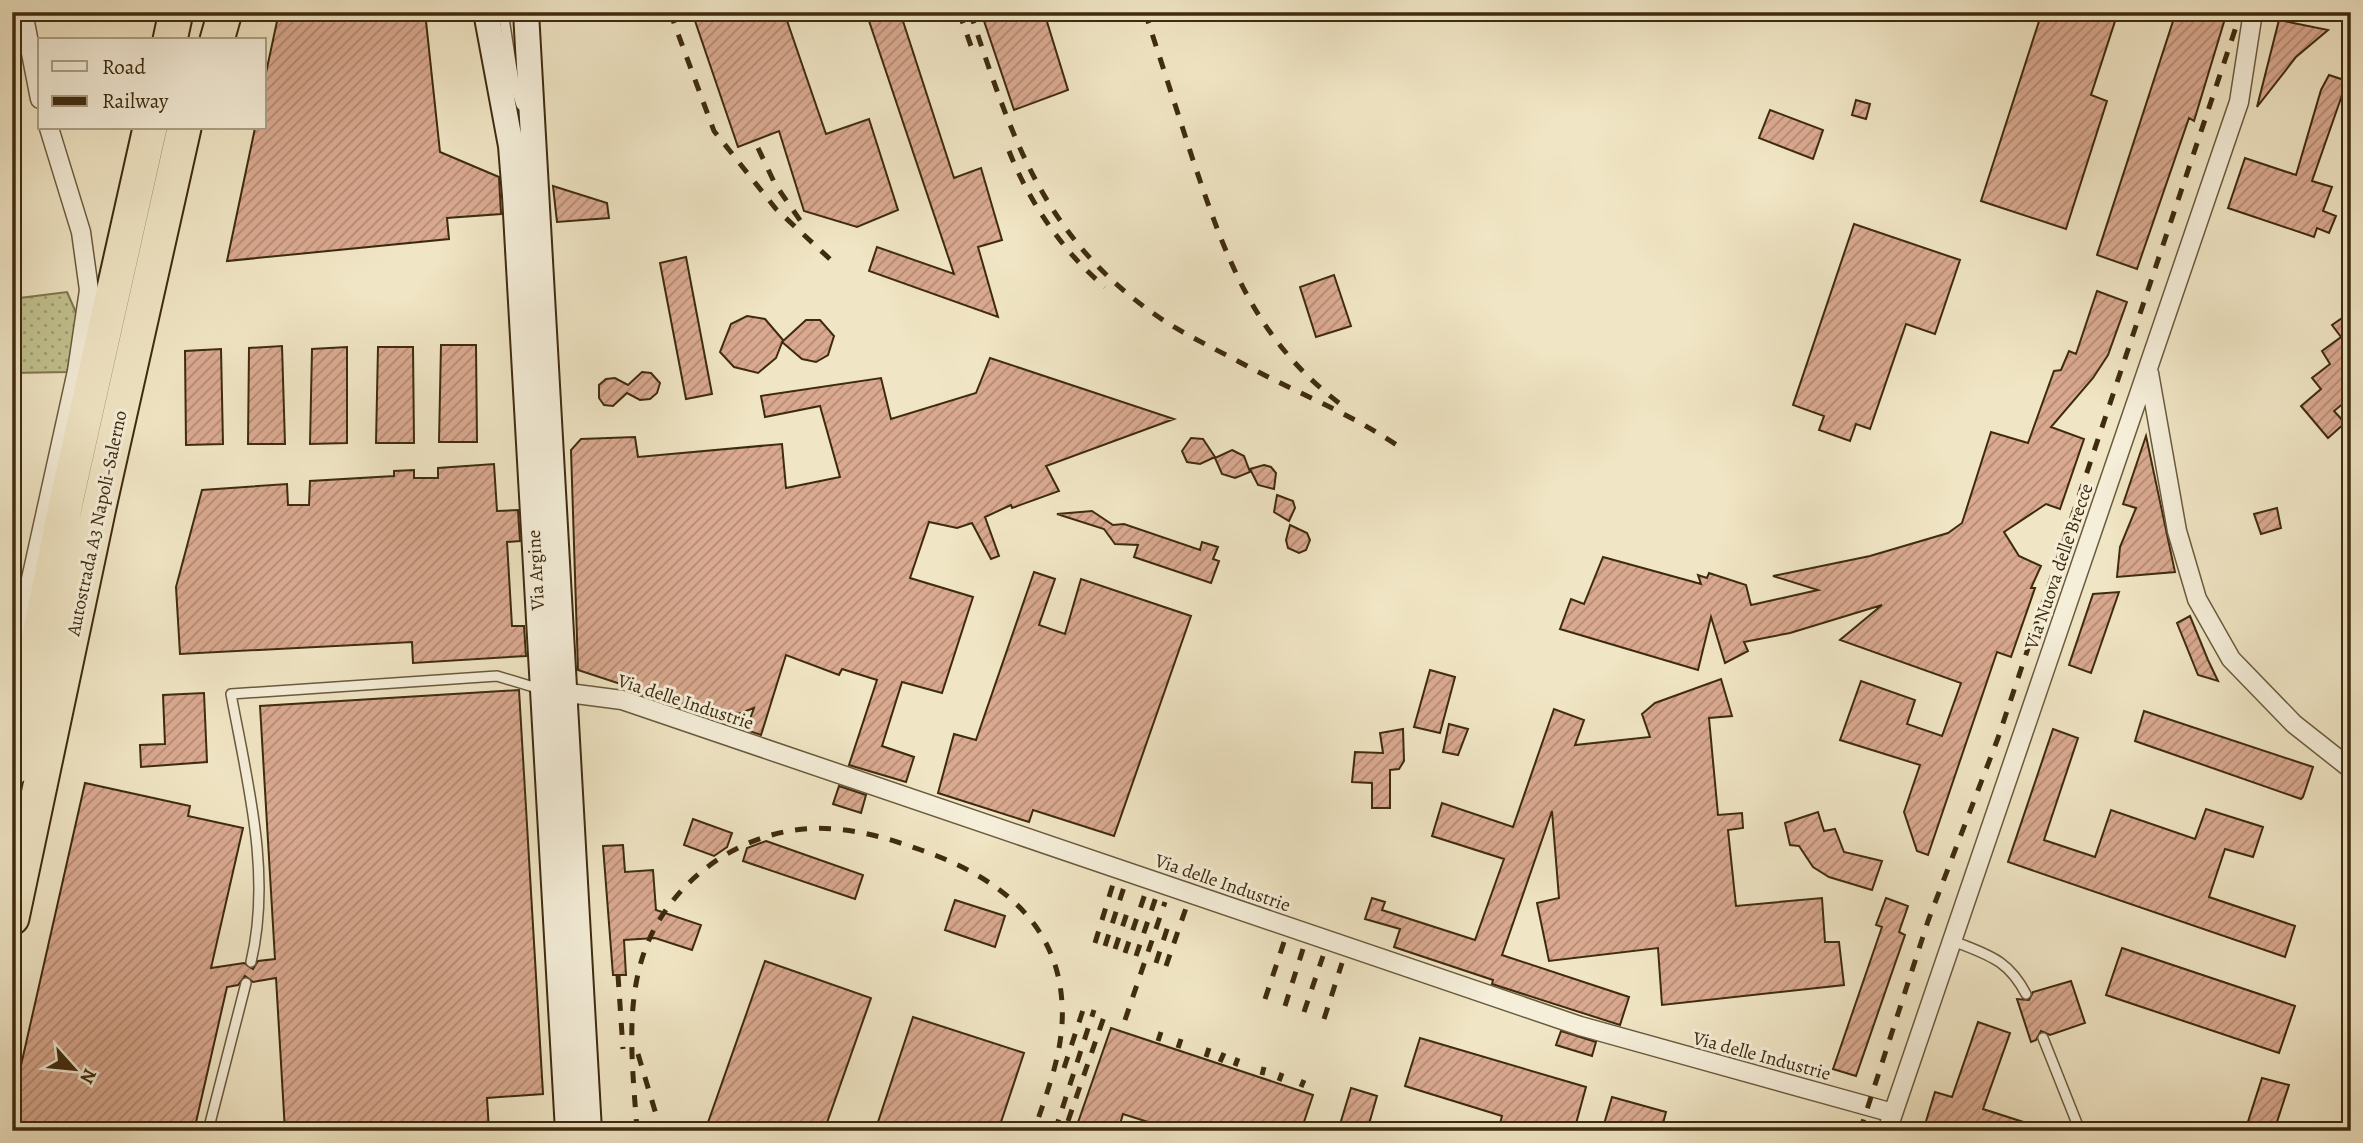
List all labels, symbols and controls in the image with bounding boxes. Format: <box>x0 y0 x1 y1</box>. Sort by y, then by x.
legend <box>38 38 266 130</box>
text: Road <box>102 53 146 81</box>
text: Railway <box>102 87 169 115</box>
street label: Autostrada A3 Napoli-Salerno <box>60 408 134 639</box>
street label: Via Nuova delle Brecce <box>2018 480 2100 654</box>
street label: Via Argine <box>521 529 551 612</box>
street label: Via delle Industrie <box>613 667 757 736</box>
street label: Via delle Industrie <box>1151 847 1294 918</box>
street label: Via delle Industrie <box>1689 1025 1834 1087</box>
north arrow <box>38 1034 108 1104</box>
text: N <box>73 1064 103 1088</box>

